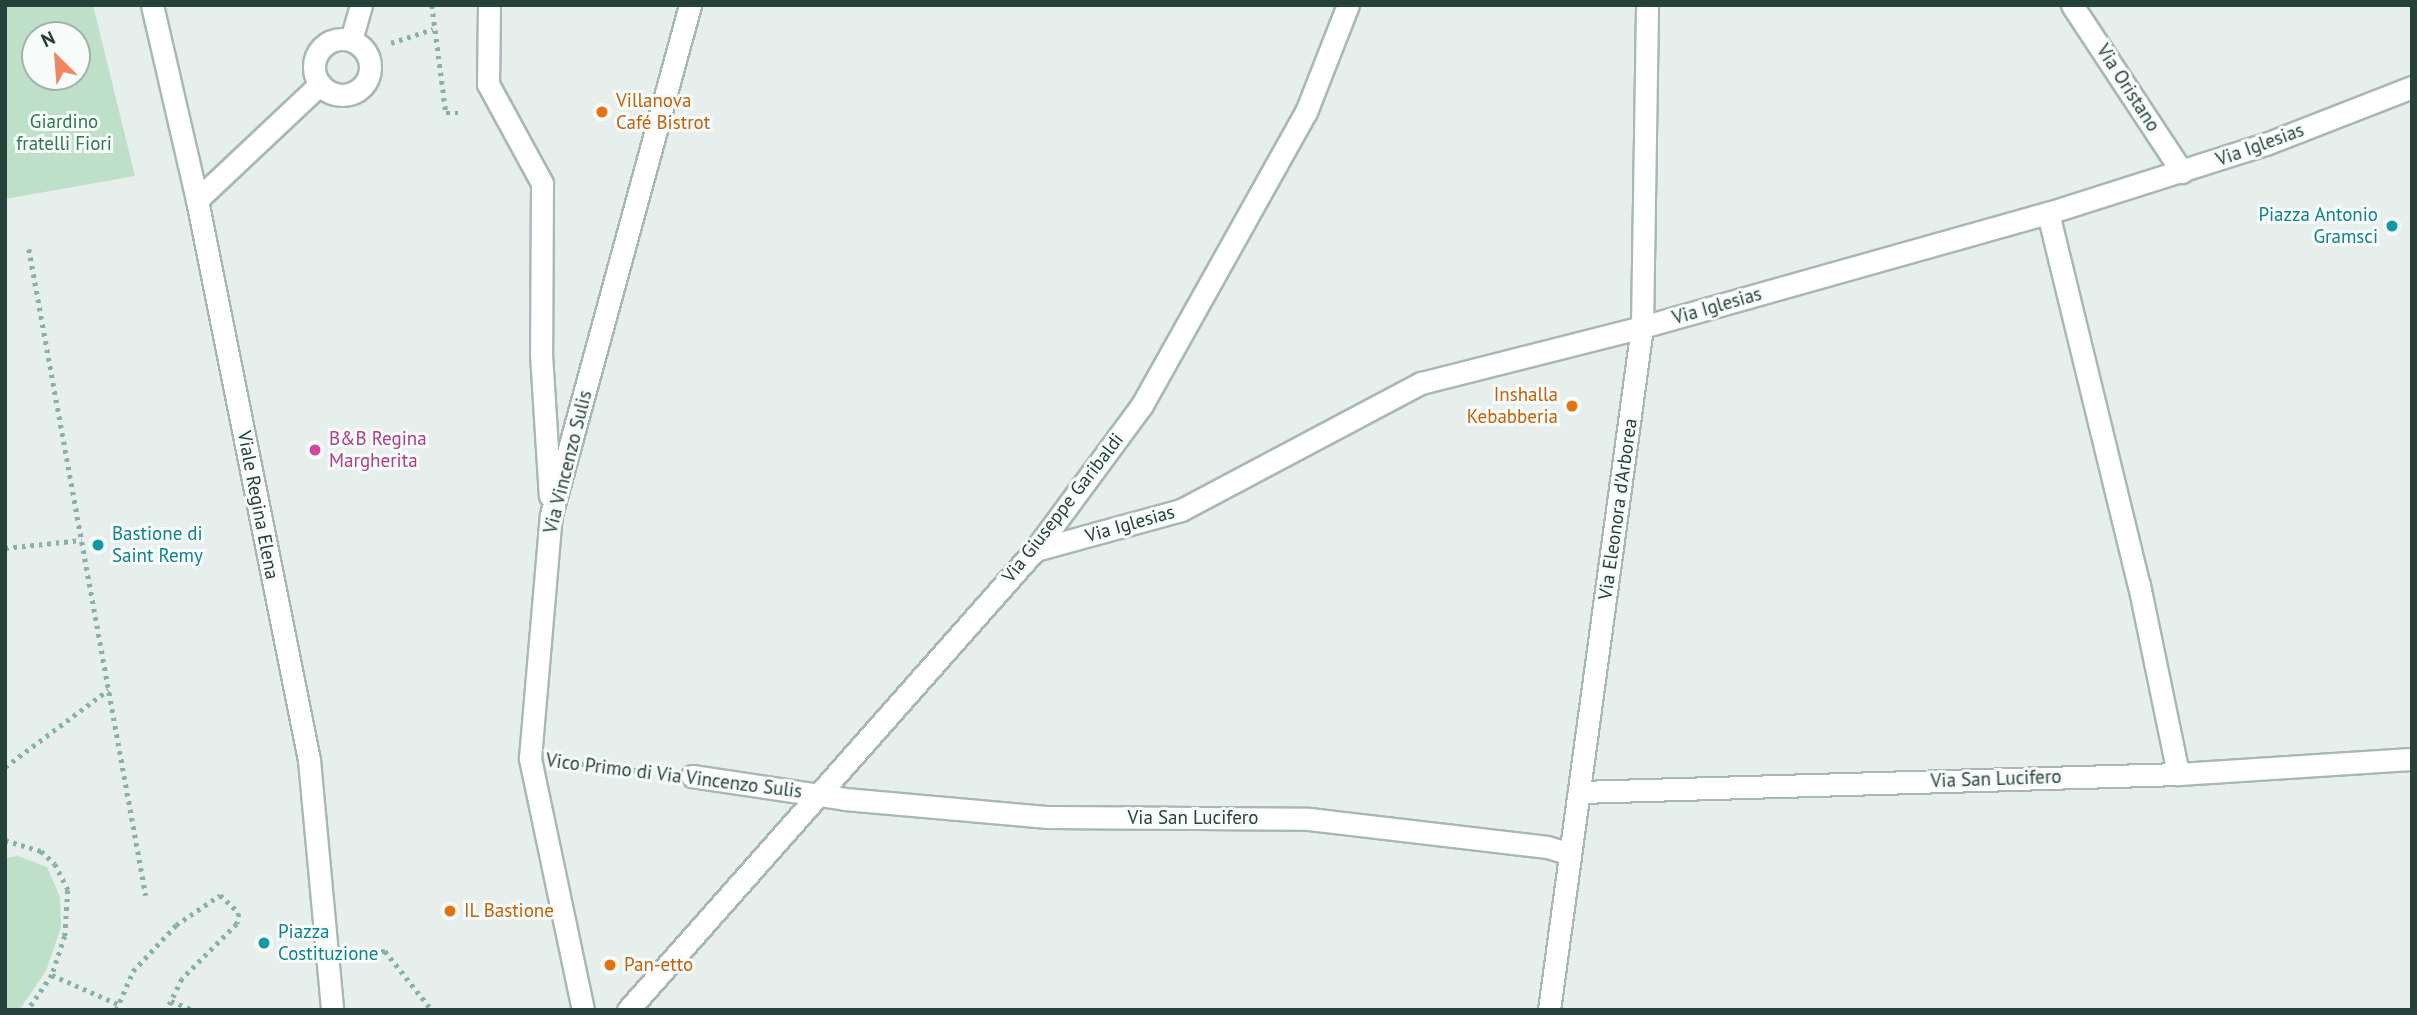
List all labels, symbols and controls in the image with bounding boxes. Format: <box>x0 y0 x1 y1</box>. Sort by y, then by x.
north arrow <box>21 21 91 91</box>
text: N <box>37 25 59 52</box>
street label: Via Oristano <box>2091 40 2165 136</box>
place label: Villanova Café Bistrot <box>616 90 710 134</box>
marker: Villanova Café Bistrot <box>594 104 610 120</box>
park label: Giardino fratelli Fiori <box>16 111 112 155</box>
street label: Via Iglesias <box>2213 119 2307 171</box>
place label: Piazza Antonio Gramsci <box>2258 204 2378 248</box>
marker: Piazza Antonio Gramsci <box>2384 218 2400 234</box>
street label: Via Iglesias <box>1670 282 1764 330</box>
place label: Inshalla Kebabberia <box>1467 384 1558 428</box>
street label: Via Vincenzo Sulis <box>539 388 597 536</box>
marker: Inshalla Kebabberia <box>1564 398 1580 414</box>
street label: Via Eleonora d'Arborea <box>1594 417 1642 601</box>
place label: B&B Regina Margherita <box>329 428 427 472</box>
street label: Viale Regina Elena <box>232 429 284 581</box>
street label: Via Giuseppe Garibaldi <box>998 429 1128 587</box>
marker: B&B Regina Margherita <box>307 442 323 458</box>
street label: Via Iglesias <box>1083 500 1177 548</box>
place label: Bastione di Saint Remy <box>112 523 203 567</box>
marker: Bastione di Saint Remy <box>90 537 106 553</box>
street label: Vico Primo di Via Vincenzo Sulis <box>544 749 804 803</box>
street label: Via San Lucifero <box>1930 765 2062 793</box>
street label: Via San Lucifero <box>1128 807 1258 829</box>
place label: IL Bastione <box>464 900 555 922</box>
marker: IL Bastione <box>442 903 458 919</box>
place label: Piazza Costituzione <box>278 921 378 965</box>
marker: Piazza Costituzione <box>256 935 272 951</box>
place label: Pan-etto <box>624 954 693 976</box>
marker: Pan-etto <box>602 957 618 973</box>

